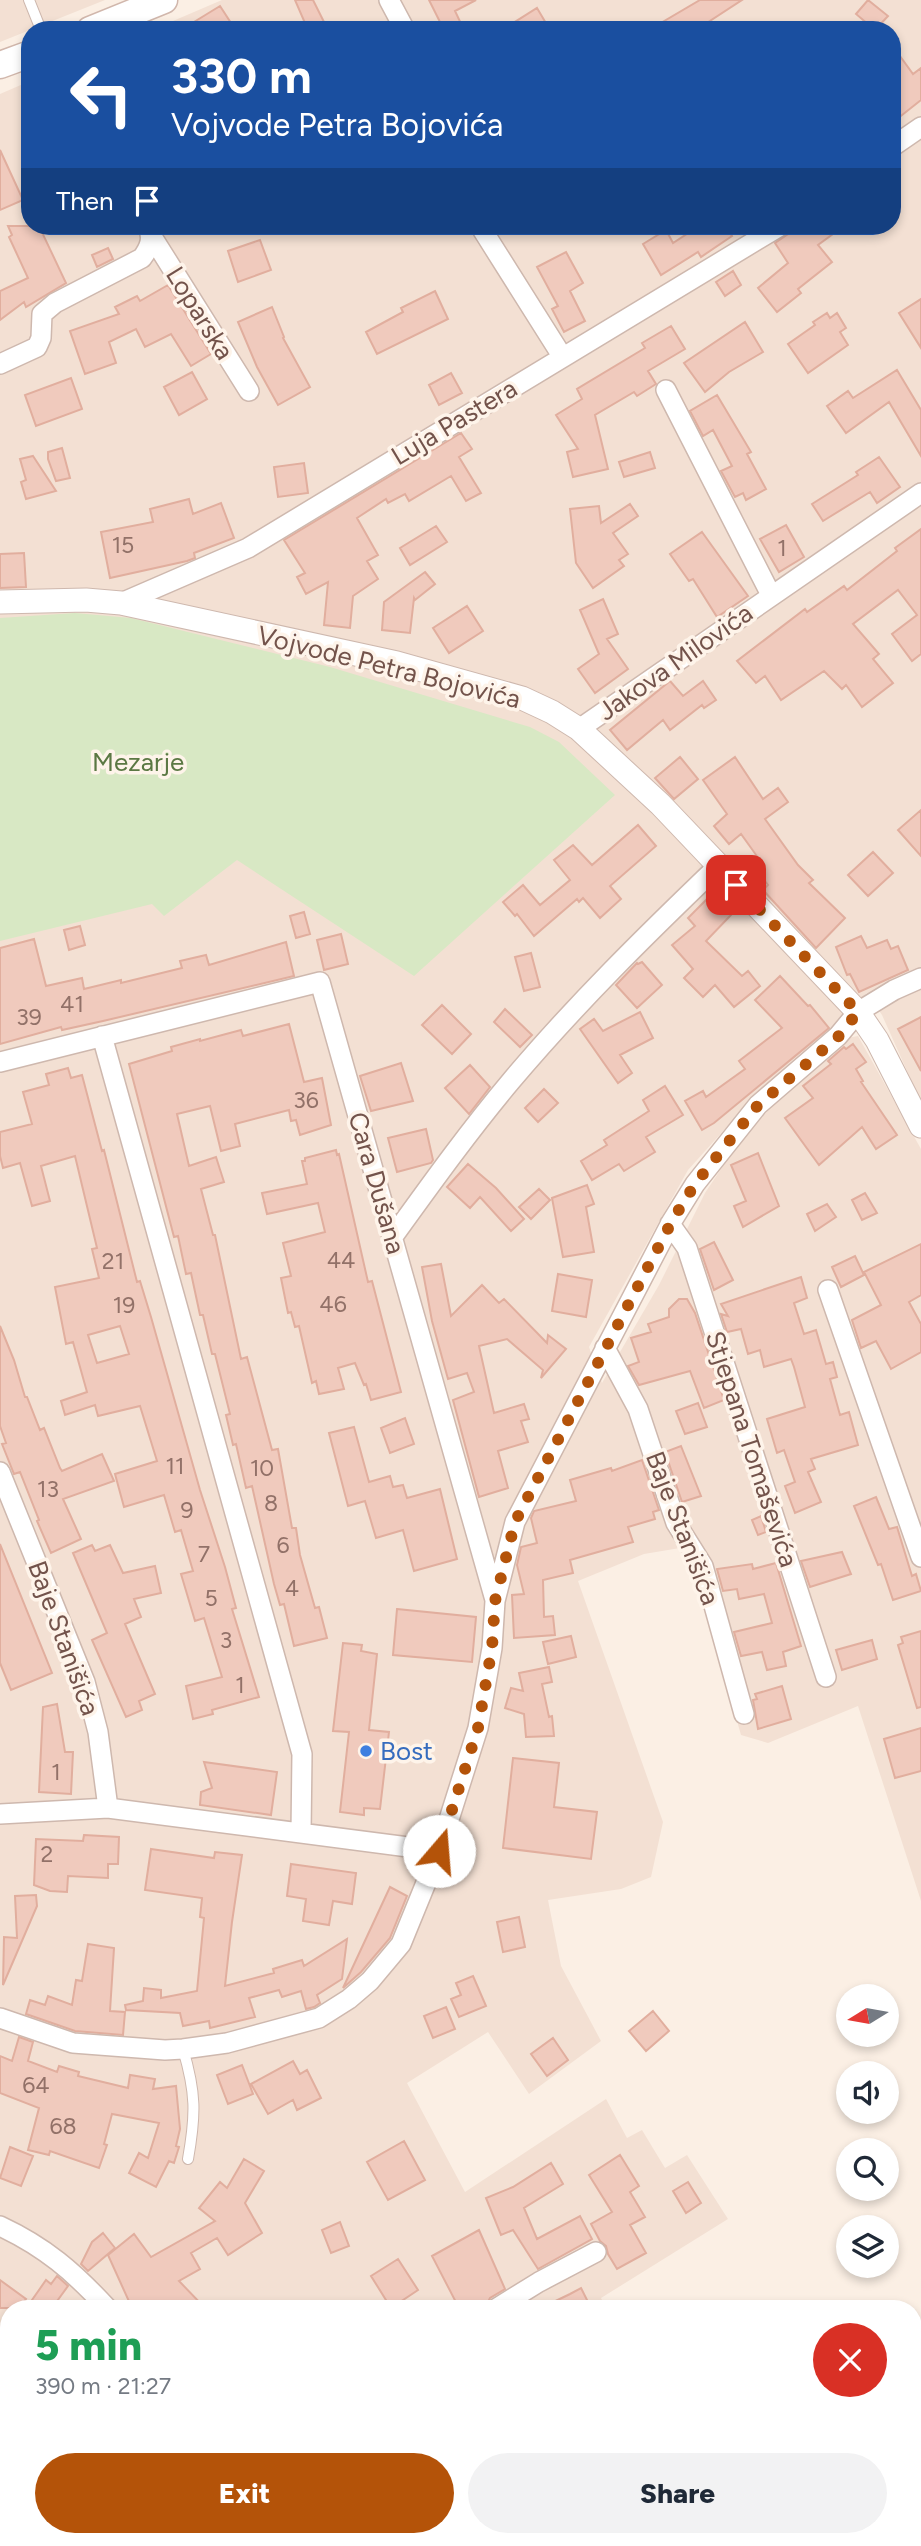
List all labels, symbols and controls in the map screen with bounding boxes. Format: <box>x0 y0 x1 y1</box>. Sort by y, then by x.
text: 330 m <box>171 46 312 105</box>
icon: left <box>56 49 147 140</box>
text: Vojvode Petra Bojovića <box>171 106 503 144</box>
icon: arrive <box>128 182 166 220</box>
text: Then <box>56 185 114 217</box>
street label: Loparska <box>159 261 241 365</box>
street label: Luja Pastera <box>385 372 523 472</box>
house number: 15 <box>112 531 134 559</box>
house number: 1 <box>777 534 787 562</box>
street label: Jakova Milovića <box>591 597 759 727</box>
street label: Vojvode Petra Bojovića <box>254 619 524 715</box>
park label: Mezarje <box>92 746 184 778</box>
pin <box>706 855 766 915</box>
icon: arrive <box>717 866 755 904</box>
house number: 41 <box>60 990 84 1018</box>
house number: 39 <box>16 1003 42 1031</box>
house number: 36 <box>293 1086 319 1114</box>
street label: Cara Dušana <box>341 1108 413 1258</box>
house number: 44 <box>327 1246 355 1274</box>
house number: 21 <box>102 1247 124 1275</box>
house number: 46 <box>319 1290 347 1318</box>
house number: 19 <box>113 1291 135 1319</box>
street label: Stjepana Tomaševića <box>699 1327 805 1571</box>
street label: Baje Stanišića <box>639 1447 727 1609</box>
house number: 11 <box>166 1452 185 1480</box>
house number: 10 <box>250 1454 274 1482</box>
house number: 13 <box>37 1475 59 1503</box>
house number: 8 <box>264 1489 278 1517</box>
house number: 9 <box>180 1496 194 1524</box>
house number: 6 <box>276 1531 290 1559</box>
house number: 7 <box>198 1540 210 1568</box>
street label: Baje Stanišića <box>21 1556 107 1720</box>
house number: 4 <box>285 1574 299 1602</box>
house number: 5 <box>204 1584 218 1612</box>
house number: 3 <box>220 1626 232 1654</box>
house number: 1 <box>235 1671 245 1699</box>
place label: Bost <box>380 1735 433 1767</box>
marker: Bost <box>358 1743 374 1759</box>
house number: 1 <box>51 1758 61 1786</box>
position arrow <box>402 1814 476 1888</box>
house number: 2 <box>41 1840 53 1868</box>
north arrow <box>836 1984 900 2048</box>
map controls <box>836 1984 899 2278</box>
button: sound <box>836 2061 899 2124</box>
house number: 64 <box>22 2071 50 2099</box>
house number: 68 <box>49 2112 77 2140</box>
button: search <box>836 2138 899 2201</box>
button: layers <box>836 2215 899 2278</box>
text: 5 min <box>35 2320 142 2371</box>
button: close <box>813 2323 887 2397</box>
text: 390 m · 21:27 <box>35 2372 171 2400</box>
button: Exit <box>35 2453 454 2533</box>
button: Share <box>468 2453 887 2533</box>

